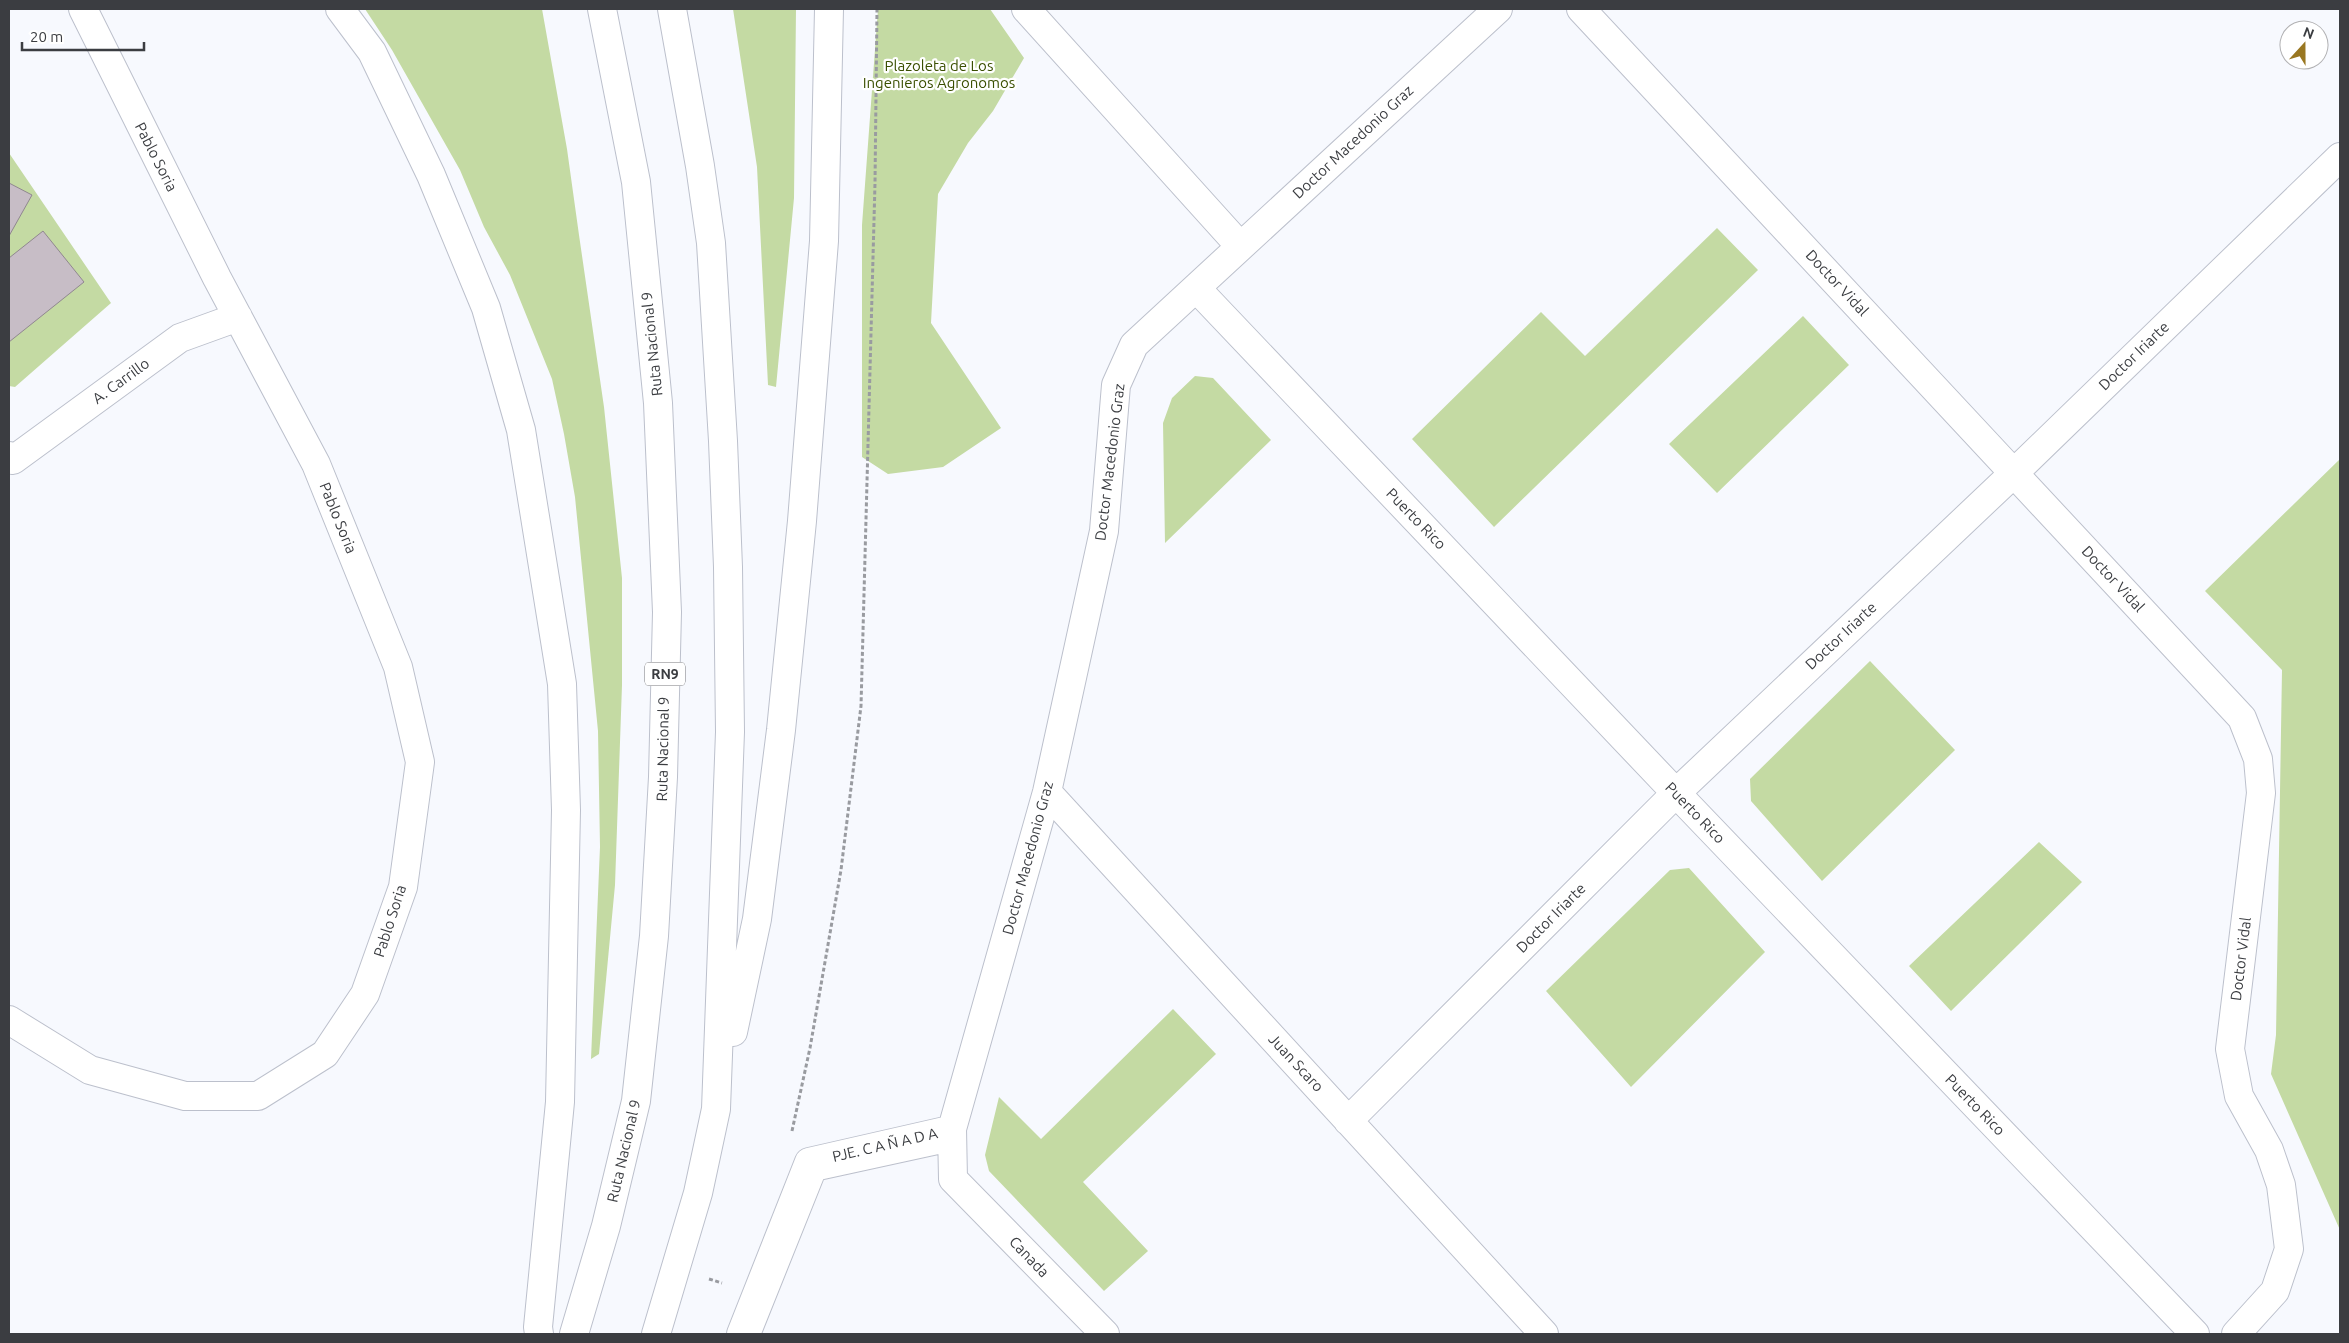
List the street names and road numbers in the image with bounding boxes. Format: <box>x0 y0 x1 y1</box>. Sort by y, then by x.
street label: Doctor Macedonio Graz <box>1289 81 1416 202</box>
street label: Pablo Soria <box>132 119 181 194</box>
street label: Doctor Vidal <box>1802 246 1872 319</box>
street label: Ruta Nacional 9 <box>638 291 665 397</box>
street label: Doctor Iriarte <box>2095 318 2172 393</box>
street label: A. Carrillo <box>89 354 152 407</box>
street label: Doctor Macedonio Graz <box>1091 382 1128 542</box>
street label: Pablo Soria <box>317 480 360 556</box>
street label: Puerto Rico <box>1383 485 1450 553</box>
street label: Doctor Vidal <box>2078 542 2148 615</box>
street label: Doctor Iriarte <box>1802 598 1880 673</box>
road number: RN9 <box>645 662 685 686</box>
street label: Ruta Nacional 9 <box>653 696 672 802</box>
street label: Doctor Macedonio Graz <box>999 779 1056 937</box>
street label: Puerto Rico <box>1662 779 1729 847</box>
street label: Doctor Iriarte <box>1513 880 1589 956</box>
street label: Pablo Soria <box>370 882 409 959</box>
street label: Doctor Vidal <box>2227 916 2254 1002</box>
street label: Juan Scaro <box>1265 1030 1327 1095</box>
street label: Puerto Rico <box>1942 1071 2009 1139</box>
street label: Ruta Nacional 9 <box>603 1098 644 1204</box>
street label: PJE. C A Ñ A D A <box>831 1124 940 1165</box>
street label: Canada <box>1006 1233 1053 1280</box>

